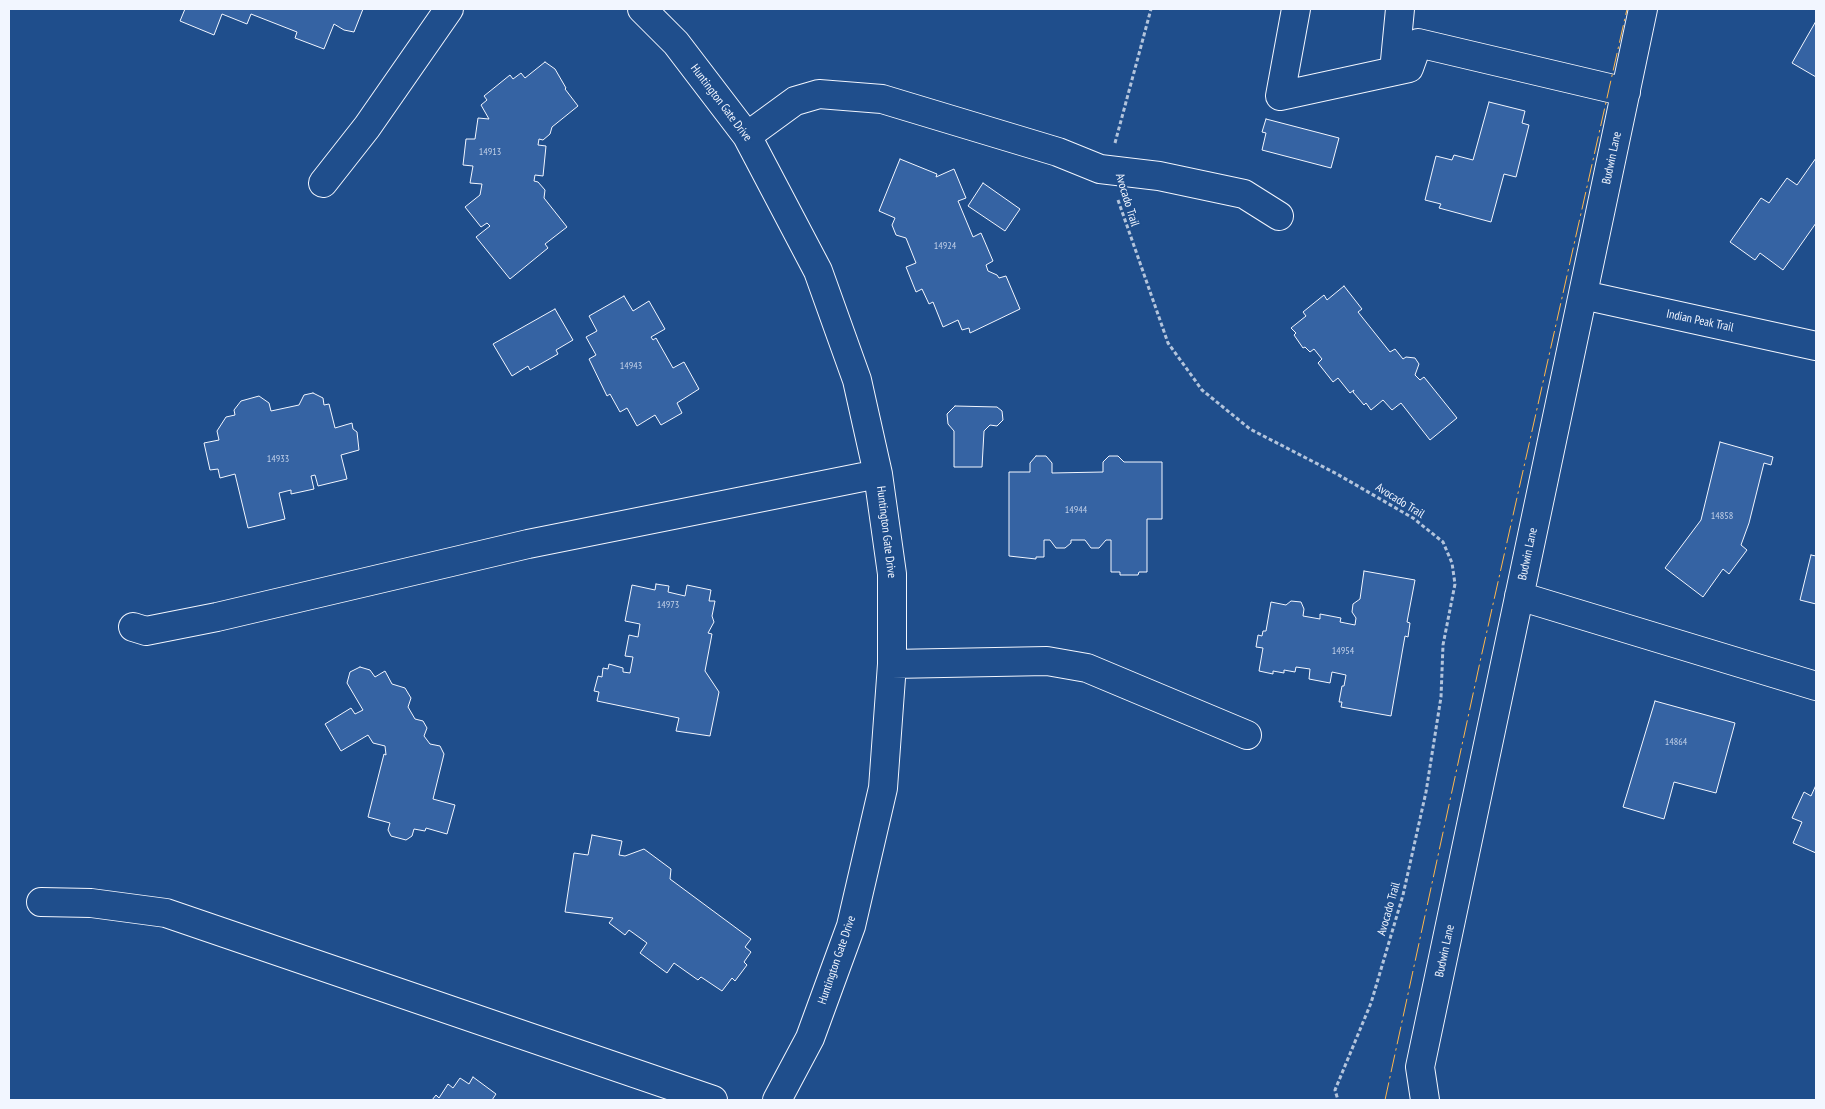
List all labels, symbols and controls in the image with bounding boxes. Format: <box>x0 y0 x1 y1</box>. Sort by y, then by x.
street label: Huntington Gate Drive <box>687 62 755 144</box>
street label: Budwin Lane <box>1599 130 1625 186</box>
house number: 14913 <box>479 146 501 158</box>
street label: Avocado Trail <box>1112 172 1142 228</box>
house number: 14924 <box>934 240 956 252</box>
street label: Indian Peak Trail <box>1665 307 1735 335</box>
house number: 14943 <box>620 360 642 372</box>
house number: 14933 <box>267 453 289 465</box>
street label: Avocado Trail <box>1373 480 1427 522</box>
street label: Huntington Gate Drive <box>873 485 899 579</box>
house number: 14944 <box>1065 504 1087 516</box>
house number: 14858 <box>1711 510 1733 522</box>
street label: Budwin Lane <box>1515 526 1541 582</box>
house number: 14973 <box>657 599 679 611</box>
house number: 14954 <box>1332 645 1354 657</box>
house number: 14864 <box>1665 736 1687 748</box>
street label: Avocado Trail <box>1375 881 1403 937</box>
street label: Huntington Gate Drive <box>815 914 859 1006</box>
street label: Budwin Lane <box>1432 923 1458 979</box>

